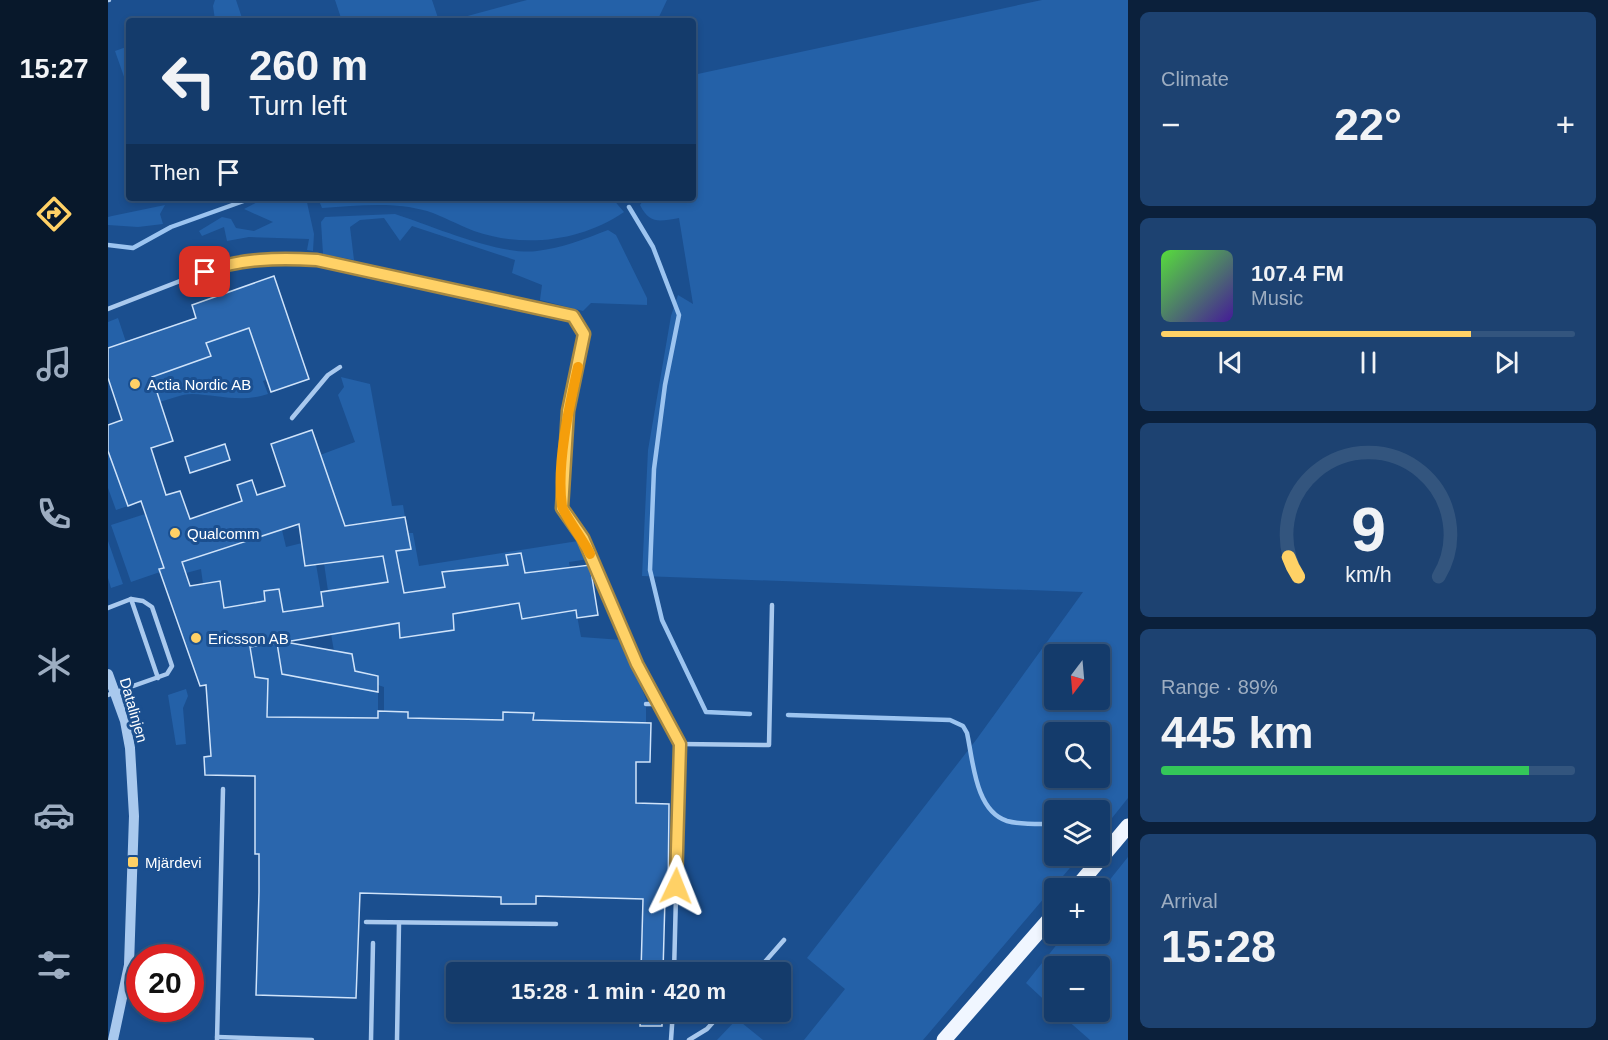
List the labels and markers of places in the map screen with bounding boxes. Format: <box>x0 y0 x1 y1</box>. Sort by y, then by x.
pin <box>179 246 230 297</box>
place label: Actia Nordic AB <box>147 376 251 393</box>
marker: Actia Nordic AB <box>128 377 142 391</box>
place label: Qualcomm <box>187 525 260 542</box>
marker: Qualcomm <box>168 526 182 540</box>
place label: Ericsson AB <box>208 630 289 647</box>
marker: Ericsson AB <box>189 631 203 645</box>
place label: Mjärdevi <box>145 854 202 871</box>
marker: Mjärdevi <box>126 855 140 869</box>

